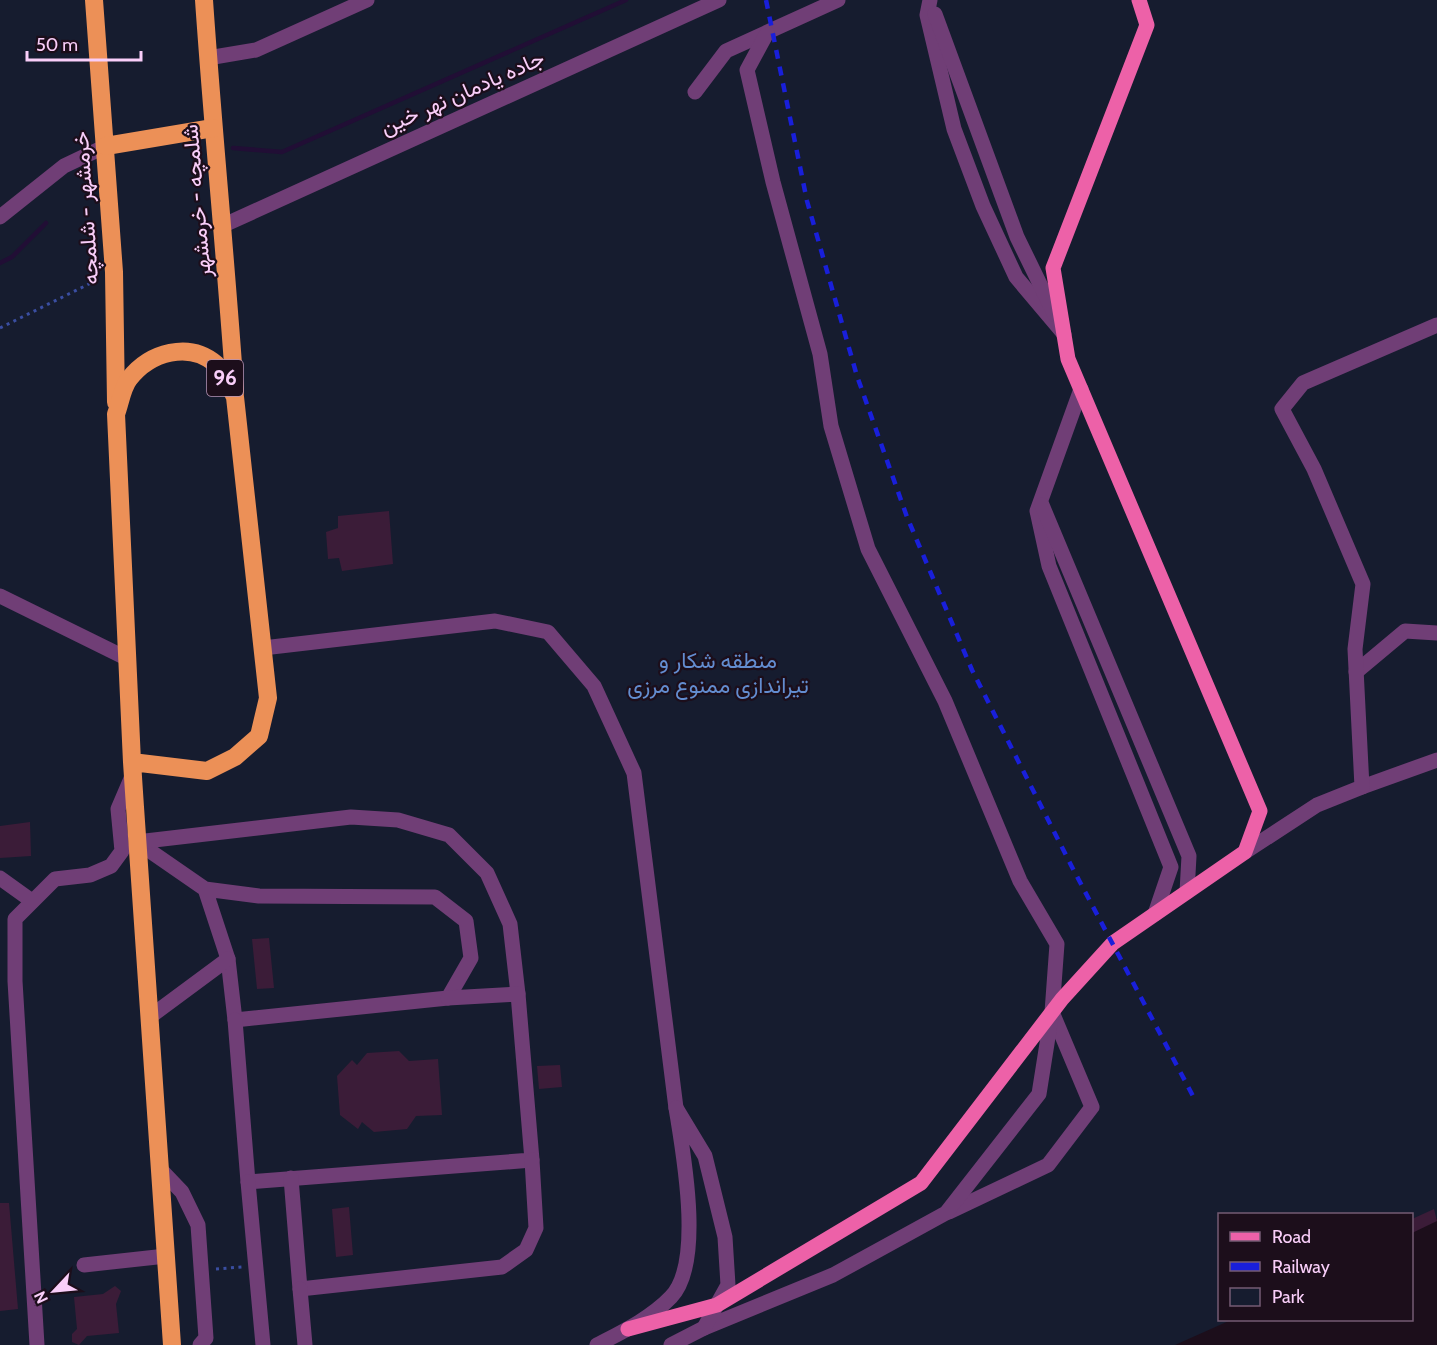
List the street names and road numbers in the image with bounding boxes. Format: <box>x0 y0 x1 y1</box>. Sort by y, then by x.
street label: جاده یادمان نهر خین <box>376 44 548 141</box>
street label: شلمچه - خرمشهر <box>176 123 218 280</box>
street label: خرمشهر - شلمچه <box>67 130 105 286</box>
road number: 96 <box>207 360 243 396</box>

